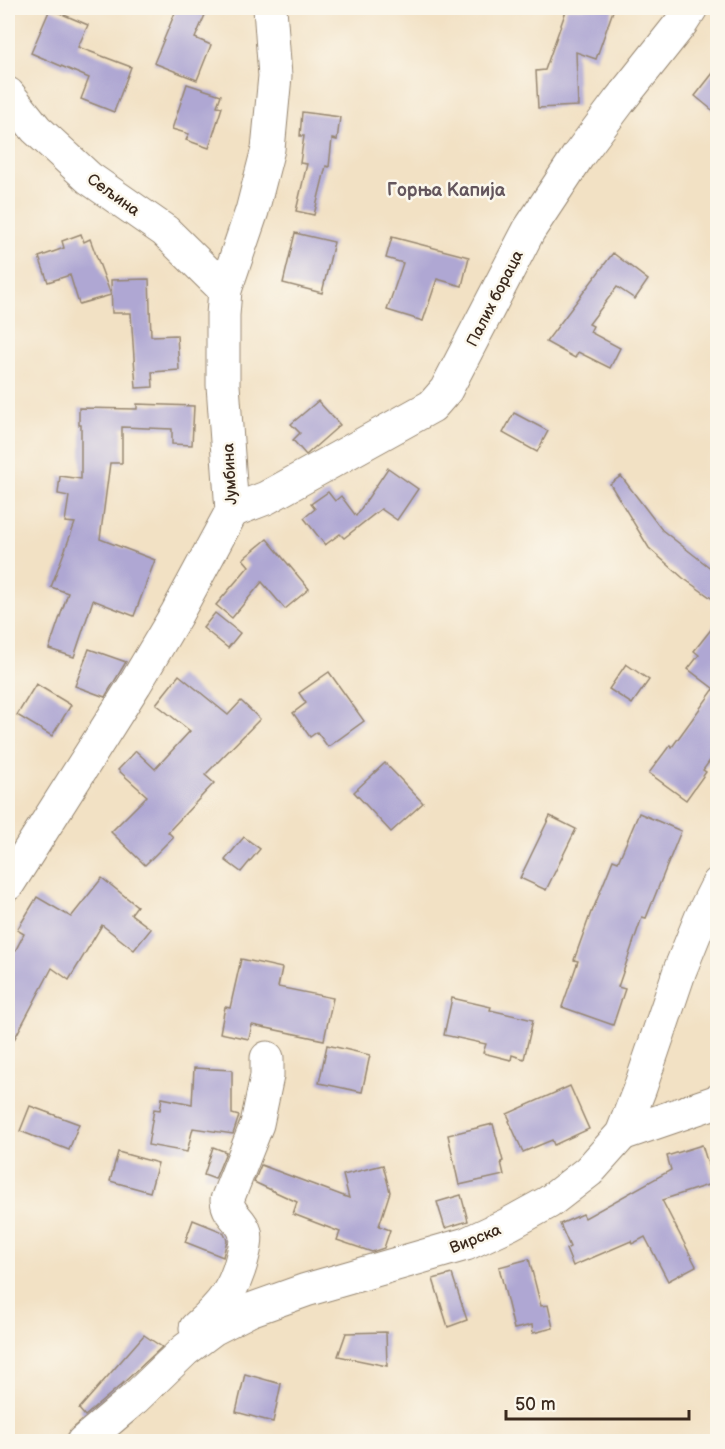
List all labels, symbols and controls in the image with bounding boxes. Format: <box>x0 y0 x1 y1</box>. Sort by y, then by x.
street label: Сељина <box>83 170 144 221</box>
district label: Горња Капија <box>387 180 506 201</box>
street label: Палих бораца <box>463 247 528 350</box>
street label: Јумбина <box>219 442 242 505</box>
street label: Вирска <box>447 1220 504 1258</box>
scale bar <box>506 1383 689 1421</box>
text: 50 m <box>515 1394 556 1415</box>

